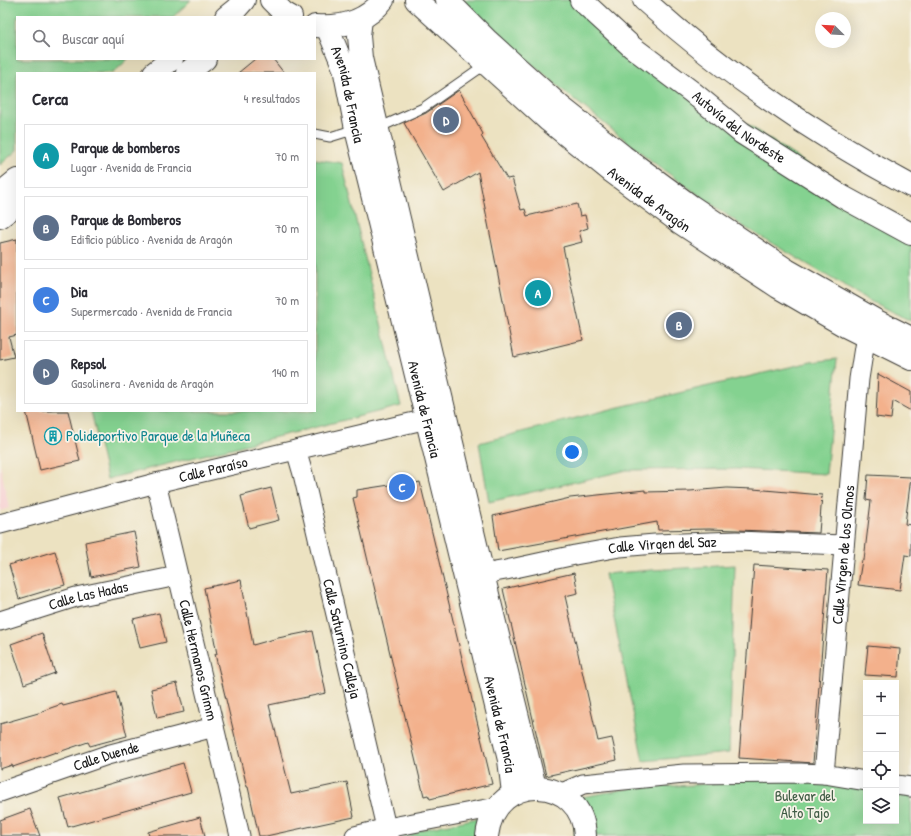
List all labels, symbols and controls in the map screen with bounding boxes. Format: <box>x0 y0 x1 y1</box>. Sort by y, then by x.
north arrow <box>815 12 851 48</box>
search box <box>16 16 316 60</box>
icon: search <box>30 27 52 49</box>
text: Buscar aquí <box>62 28 125 49</box>
street label: Avenida de Francia <box>326 43 370 145</box>
street label: Autovía del Nordeste <box>688 85 790 168</box>
text: Cerca <box>32 87 68 110</box>
text: 4 resultados <box>243 89 300 107</box>
pin: D <box>433 105 459 135</box>
text: Parque de bomberos <box>71 137 180 158</box>
text: A <box>43 147 49 165</box>
text: 70 m <box>275 147 299 165</box>
text: Lugar · Avenida de Francia <box>71 158 191 176</box>
street label: Avenida de Aragón <box>604 161 695 237</box>
text: Parque de Bomberos <box>71 209 181 230</box>
text: B <box>43 219 49 237</box>
text: 70 m <box>275 219 299 237</box>
text: Edificio público · Avenida de Aragón <box>71 230 233 248</box>
pin: A <box>525 278 551 308</box>
text: Dia <box>71 281 87 302</box>
text: C <box>42 291 50 309</box>
text: 70 m <box>275 291 299 309</box>
text: Supermercado · Avenida de Francia <box>71 302 232 320</box>
pin: B <box>666 310 692 340</box>
text: Repsol <box>71 353 106 374</box>
street label: Avenida de Francia <box>403 358 447 460</box>
text: D <box>43 363 49 381</box>
text: 140 m <box>272 363 299 381</box>
text: Gasolinera · Avenida de Aragón <box>71 374 214 392</box>
place label: Polideportivo Parque de la Muñeca <box>66 425 250 446</box>
building icon: Polideportivo Parque de la Muñeca <box>43 426 63 446</box>
your location <box>562 442 582 462</box>
street label: Calle Paraíso <box>177 451 249 487</box>
pin: C <box>389 472 415 502</box>
street label: Calle Virgen de los Olmos <box>826 484 860 625</box>
street label: Calle Virgen del Saz <box>606 531 718 559</box>
street label: Calle Las Hadas <box>46 575 130 615</box>
street label: Calle Saturnino Calleja <box>318 577 366 700</box>
street label: Calle Hermanos Grimm <box>174 597 223 723</box>
street label: Avenida de Francia <box>479 673 521 774</box>
map controls <box>863 680 899 824</box>
button: + <box>863 680 899 716</box>
button: − <box>863 716 899 752</box>
street label: Calle Duende <box>70 736 141 776</box>
button: locate <box>863 752 899 788</box>
park label: Bulevar del Alto Tajo <box>775 785 835 823</box>
button: layers <box>863 788 899 824</box>

